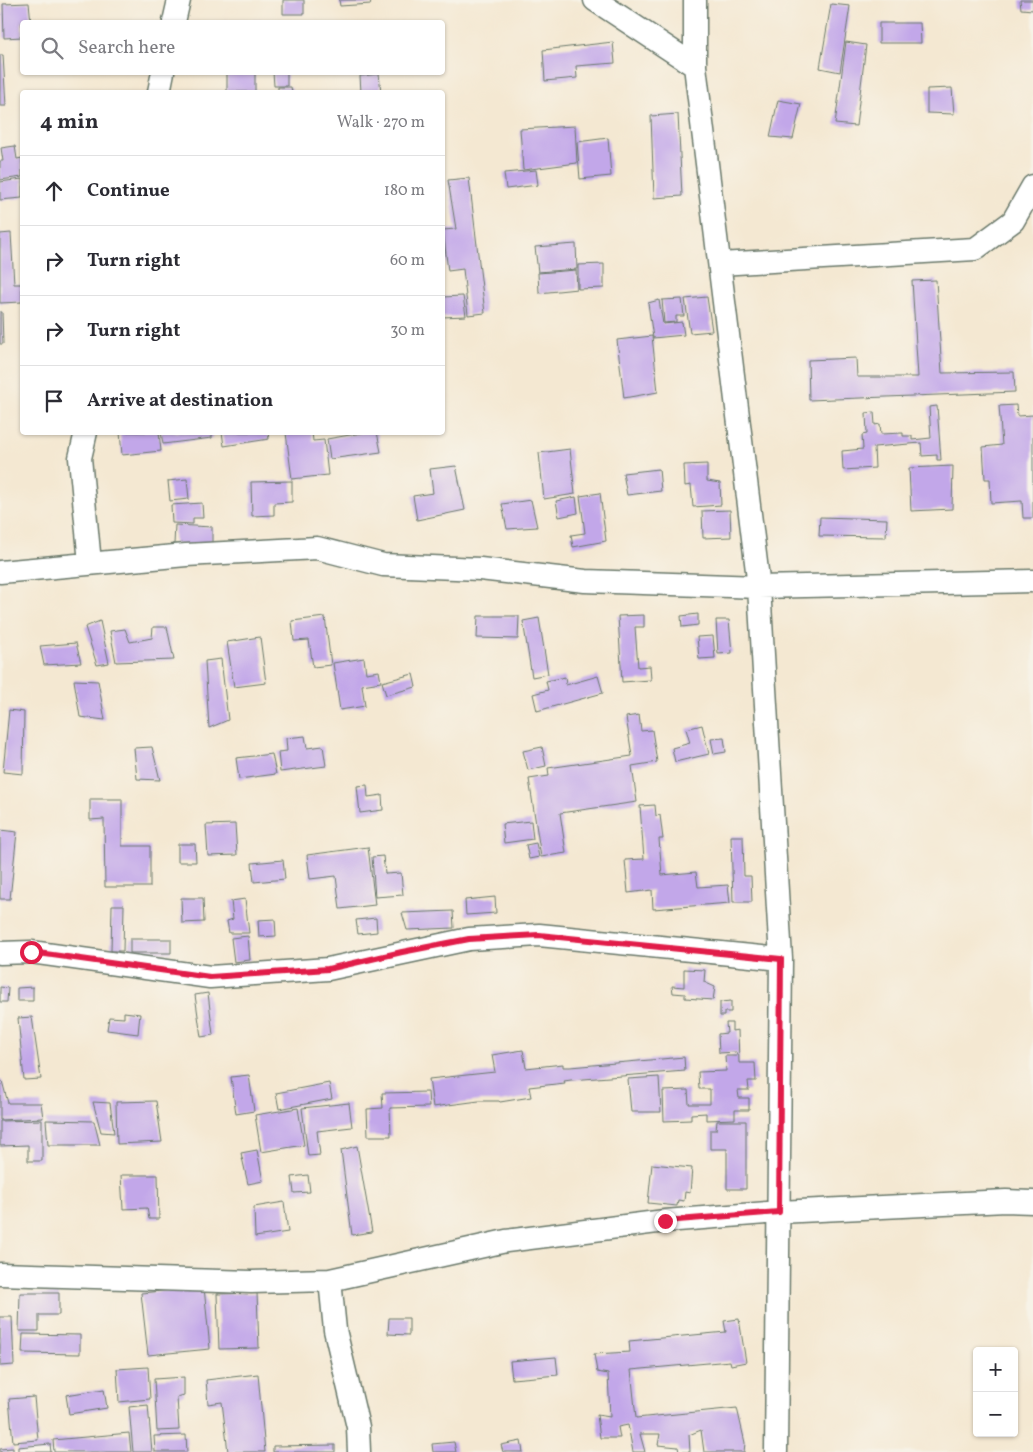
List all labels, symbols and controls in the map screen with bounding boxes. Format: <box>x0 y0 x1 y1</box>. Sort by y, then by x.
search box <box>20 20 445 75</box>
icon: search <box>38 34 66 62</box>
text: Search here <box>78 35 175 61</box>
text: 4 min <box>40 108 99 137</box>
text: Walk · 270 m <box>337 112 425 134</box>
icon: ahead <box>40 177 68 205</box>
text: Continue <box>87 178 170 204</box>
text: 180 m <box>384 180 425 202</box>
icon: right <box>40 247 68 275</box>
text: Turn right <box>87 248 180 274</box>
text: 60 m <box>390 250 425 272</box>
icon: right <box>40 317 68 345</box>
text: Turn right <box>87 318 180 344</box>
text: 30 m <box>390 320 425 342</box>
icon: arrive <box>40 387 68 415</box>
text: Arrive at destination <box>87 388 273 414</box>
route start <box>20 941 43 964</box>
route end <box>654 1210 677 1233</box>
map controls <box>973 1347 1018 1437</box>
button: + <box>973 1347 1018 1392</box>
button: − <box>973 1392 1018 1437</box>

